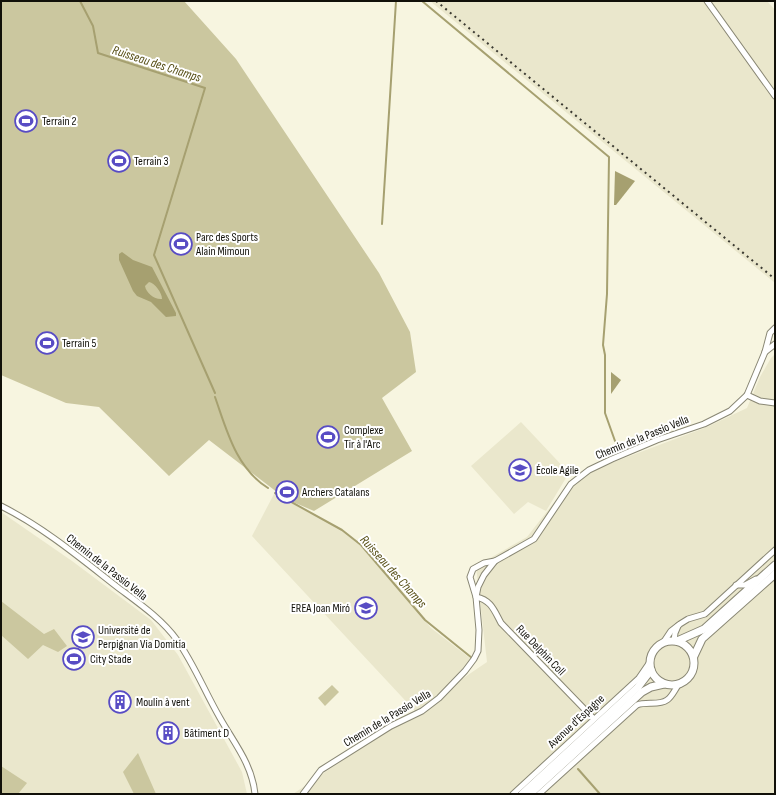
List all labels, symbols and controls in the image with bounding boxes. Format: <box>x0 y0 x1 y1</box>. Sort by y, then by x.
water label: Ruisseau des Champs <box>110 42 203 86</box>
sports icon: Terrain 2 <box>13 108 39 134</box>
place label: Terrain 2 <box>42 114 76 129</box>
sports icon: Terrain 3 <box>106 148 132 174</box>
place label: Terrain 3 <box>134 154 169 169</box>
place label: Parc des Sports Alain Mimoun <box>195 230 258 259</box>
sports icon: Parc des Sports Alain Mimoun <box>168 231 194 257</box>
sports icon: Terrain 5 <box>34 330 60 356</box>
place label: Terrain 5 <box>62 336 96 351</box>
street label: Chemin de la Passio Vella <box>593 412 691 463</box>
place label: Complexe Tir à l'Arc <box>344 423 384 452</box>
sports icon: Complexe Tir à l'Arc <box>315 424 341 450</box>
school or university icon: École Agile <box>507 457 533 483</box>
place label: École Agile <box>536 463 579 478</box>
sports icon: Archers Catalans <box>274 479 300 505</box>
place label: Archers Catalans <box>301 485 370 500</box>
street label: Chemin de la Passio Vella <box>63 531 151 604</box>
water label: Ruisseau des Champs <box>356 532 430 612</box>
school or university icon: EREA Joan Miró <box>353 595 379 621</box>
place label: EREA Joan Miró <box>291 601 350 616</box>
street label: Rue Delphin Coll <box>513 622 569 679</box>
place label: Université de Perpignan Via Domitia <box>98 623 186 652</box>
school or university icon: Université de Perpignan Via Domitia <box>70 624 96 650</box>
sports icon: City Stade <box>61 646 87 672</box>
place label: City Stade <box>90 652 132 667</box>
street label: Chemin de la Passio Vella <box>341 686 434 750</box>
building icon: Moulin à vent <box>107 689 133 715</box>
street label: Avenue d'Espagne <box>544 691 608 752</box>
place label: Moulin à vent <box>136 695 190 710</box>
building icon: Bâtiment D <box>155 720 181 746</box>
place label: Bâtiment D <box>184 726 229 741</box>

